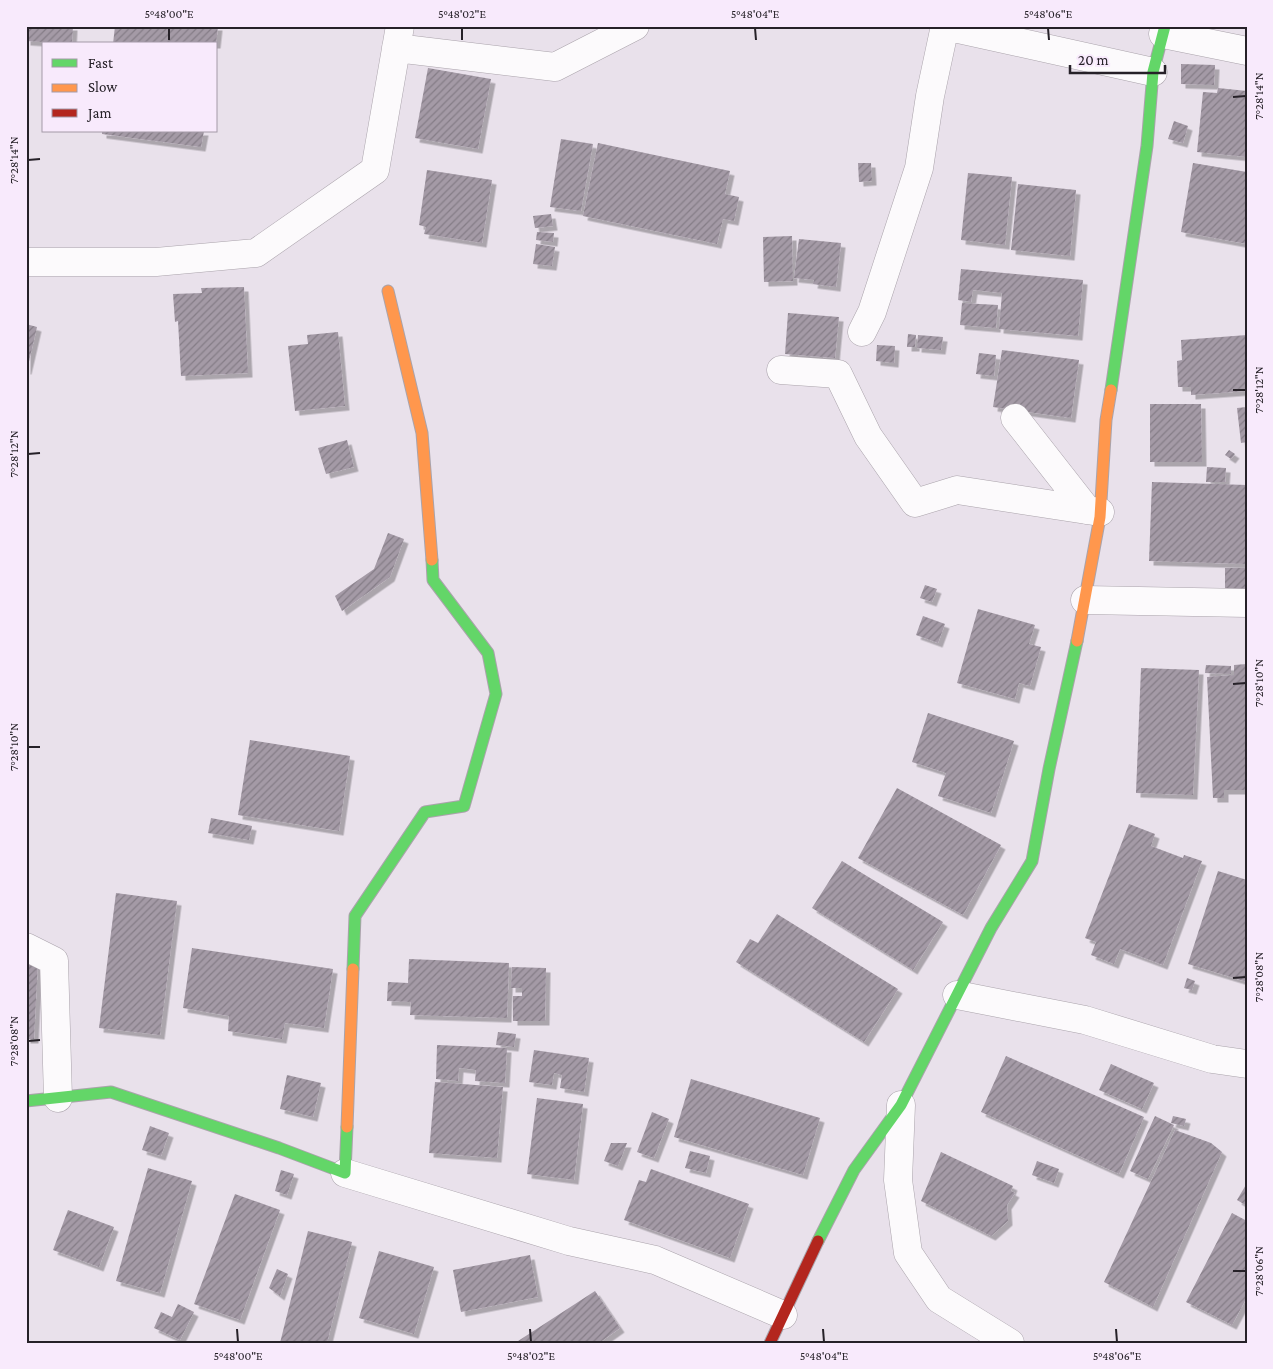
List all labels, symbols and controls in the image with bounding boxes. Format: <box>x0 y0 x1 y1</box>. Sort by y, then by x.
text: 5°48'00"E <box>144 7 194 21</box>
text: 5°48'02"E <box>438 7 486 21</box>
text: 5°48'04"E <box>731 7 780 21</box>
text: 5°48'06"E <box>1024 7 1073 21</box>
legend <box>42 42 218 132</box>
scale bar <box>1070 42 1166 74</box>
text: 20 m <box>1078 52 1109 68</box>
text: Fast <box>88 55 114 71</box>
text: 7°28'14"N <box>1252 72 1266 120</box>
text: Slow <box>88 79 118 95</box>
text: Jam <box>86 105 111 122</box>
text: 7°28'14"N <box>7 136 21 184</box>
text: 7°28'12"N <box>1252 366 1266 414</box>
text: 7°28'12"N <box>7 430 21 478</box>
text: 7°28'10"N <box>1252 659 1266 707</box>
text: 7°28'10"N <box>7 723 21 771</box>
text: 7°28'08"N <box>1252 952 1266 1002</box>
text: 7°28'08"N <box>7 1016 21 1066</box>
text: 7°28'06"N <box>1252 1246 1266 1296</box>
text: 5°48'00"E <box>213 1349 263 1363</box>
text: 5°48'02"E <box>507 1349 555 1363</box>
text: 5°48'04"E <box>800 1349 849 1363</box>
text: 5°48'06"E <box>1093 1349 1142 1363</box>

